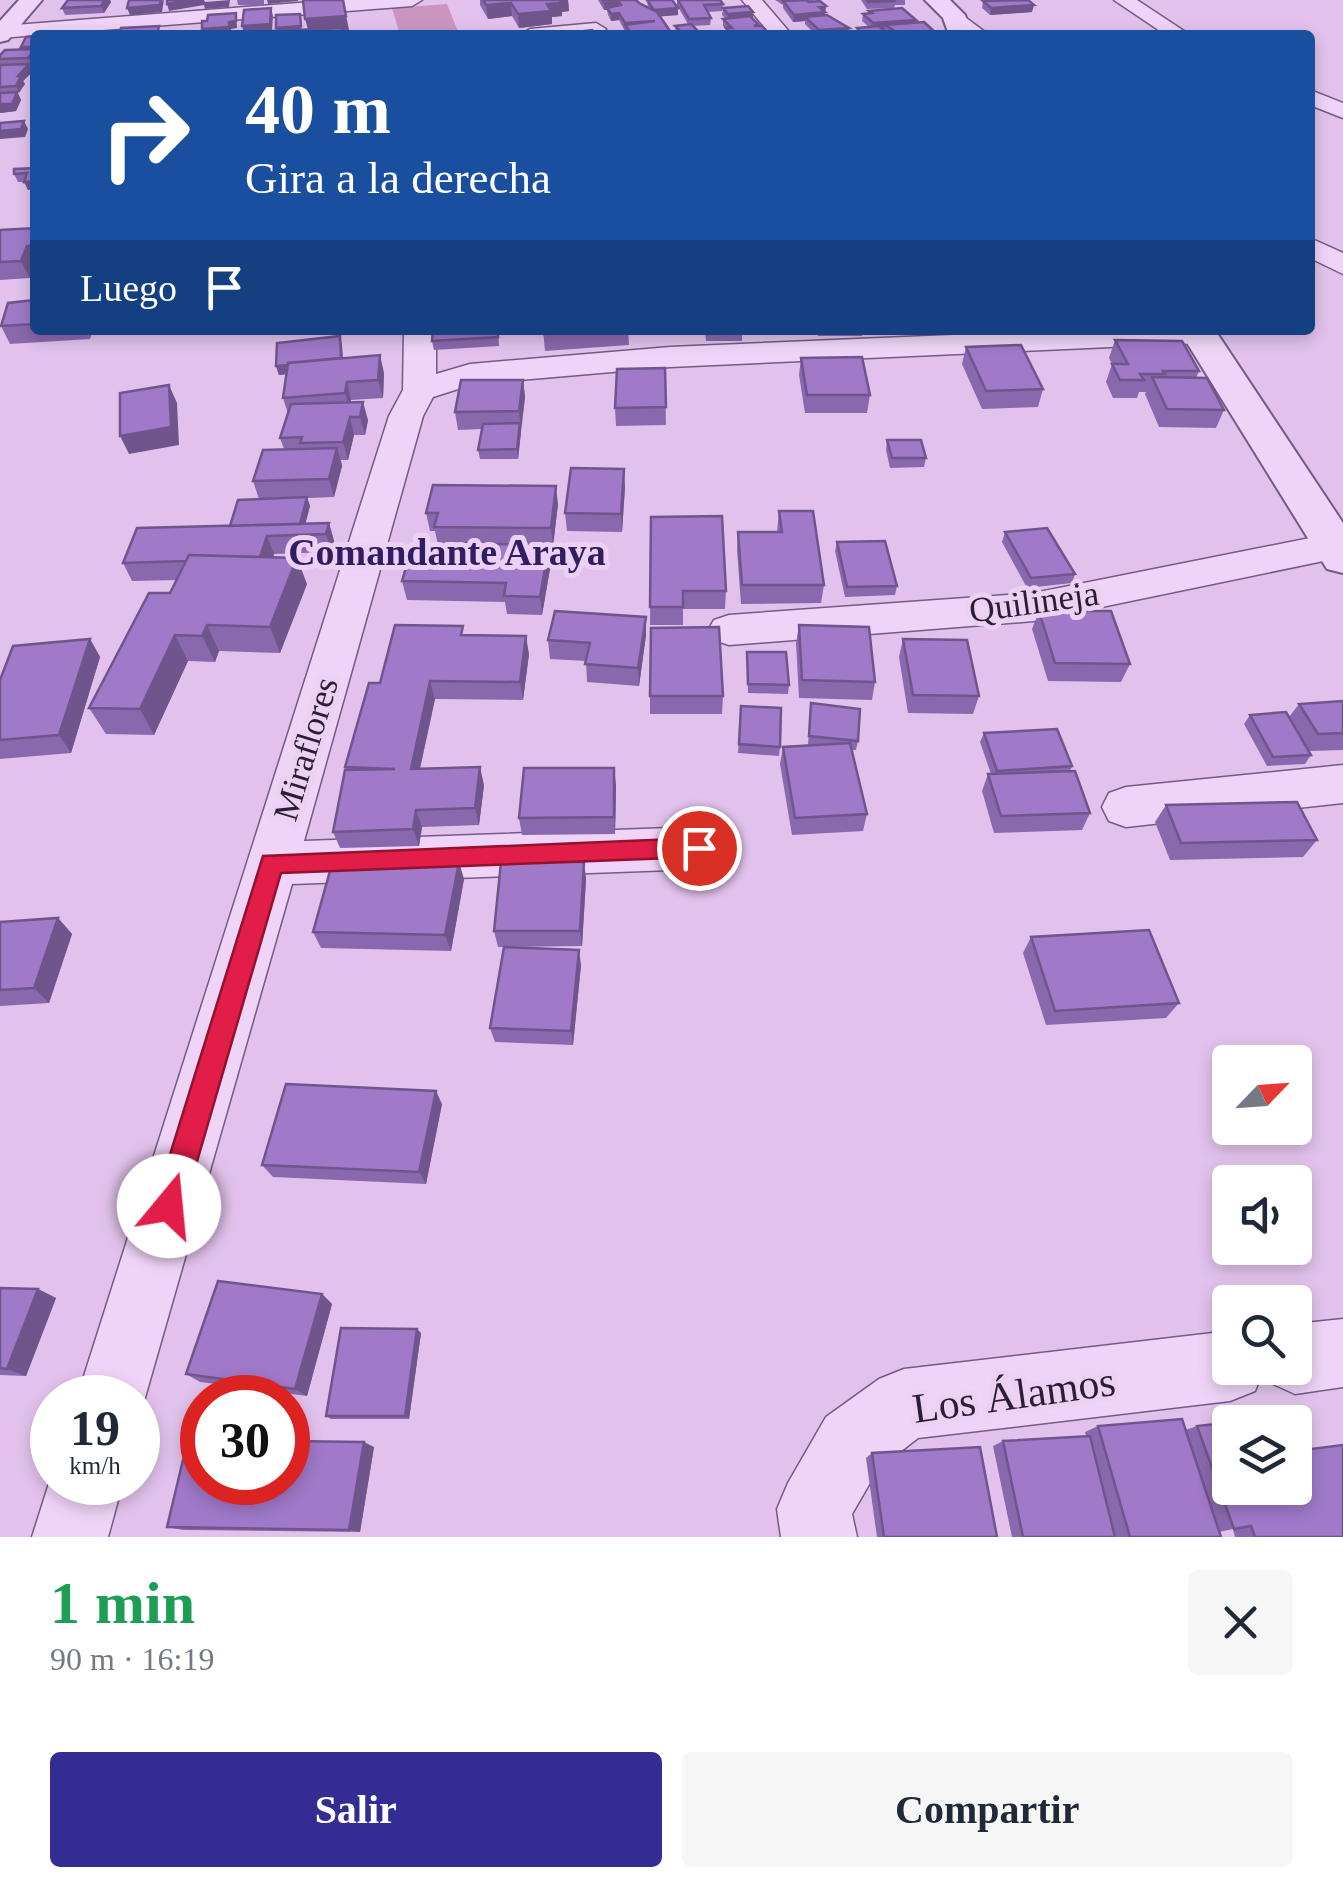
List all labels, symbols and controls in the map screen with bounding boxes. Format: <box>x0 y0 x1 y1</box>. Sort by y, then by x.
icon: right <box>80 70 210 200</box>
text: 40 m <box>245 71 391 148</box>
text: Gira a la derecha <box>245 153 551 203</box>
icon: arrive <box>197 260 252 315</box>
text: Luego <box>80 267 177 309</box>
district label: Comandante Araya <box>288 531 606 573</box>
street label: Quilineja <box>967 574 1102 630</box>
street label: Miraflores <box>266 673 346 825</box>
pin <box>657 806 742 891</box>
icon: arrive <box>672 821 727 876</box>
north arrow <box>1212 1045 1312 1145</box>
map controls <box>1212 1045 1312 1505</box>
position arrow <box>117 1154 221 1258</box>
button: sound <box>1212 1165 1312 1265</box>
button: search <box>1212 1285 1312 1385</box>
street label: Los Álamos <box>910 1358 1118 1432</box>
speed limit sign: 30 <box>180 1375 310 1505</box>
text: 19 <box>70 1400 120 1456</box>
button: layers <box>1212 1405 1312 1505</box>
text: km/h <box>69 1452 121 1479</box>
text: 1 min <box>50 1570 195 1636</box>
button: close <box>1188 1570 1293 1675</box>
text: 90 m · 16:19 <box>50 1641 214 1677</box>
button: Salir <box>50 1752 662 1867</box>
button: Compartir <box>682 1752 1293 1867</box>

